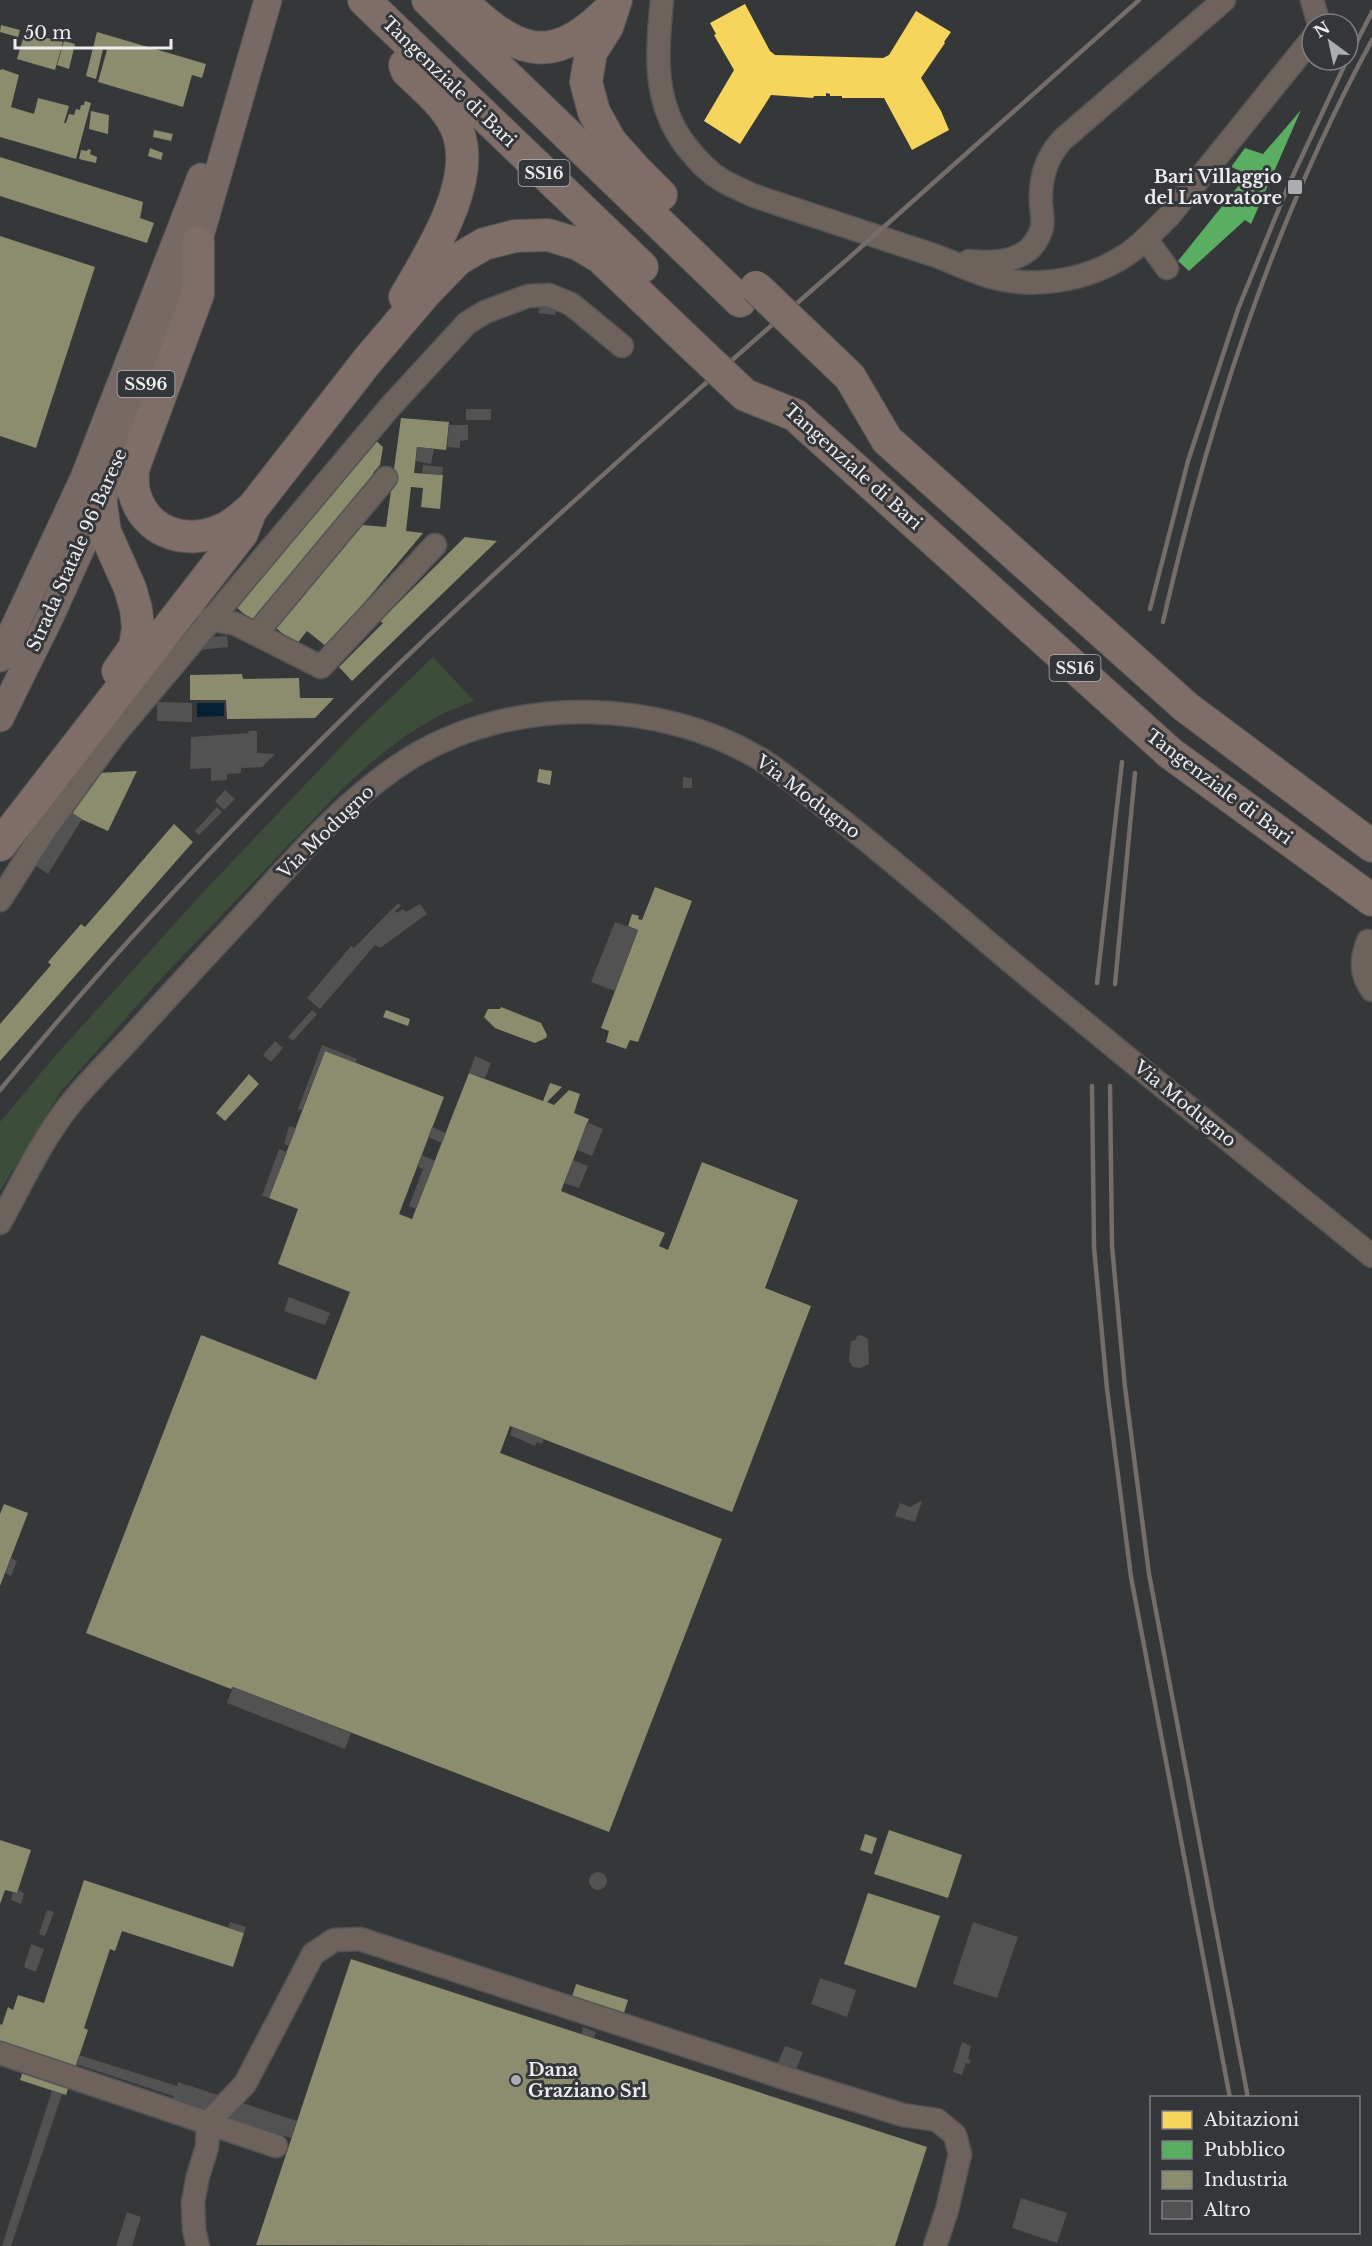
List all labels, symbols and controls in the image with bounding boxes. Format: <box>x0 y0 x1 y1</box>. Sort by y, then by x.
scale bar <box>15 12 171 50</box>
street label: Tangenziale di Bari <box>377 12 521 152</box>
north arrow <box>1300 12 1360 72</box>
text: N <box>1310 17 1334 42</box>
text: 50 m <box>24 22 72 44</box>
road number: SS16 <box>518 160 570 186</box>
place label: Bari Villaggio del Lavoratore <box>1144 166 1282 209</box>
marker: Bari Villaggio del Lavoratore <box>1286 178 1304 196</box>
road number: SS96 <box>118 371 174 397</box>
street label: Tangenziale di Bari <box>780 399 926 535</box>
street label: Strada Statale 96 Barese <box>22 445 132 655</box>
road number: SS16 <box>1050 655 1100 681</box>
street label: Tangenziale di Bari <box>1141 725 1297 849</box>
street label: Via Modugno <box>751 750 865 843</box>
street label: Via Modugno <box>273 781 379 884</box>
street label: Via Modugno <box>1129 1055 1241 1152</box>
place label: Dana Graziano Srl <box>528 2059 648 2102</box>
marker: Dana Graziano Srl <box>509 2073 523 2087</box>
legend <box>1150 2096 1360 2234</box>
text: Abitazioni <box>1203 2109 1299 2131</box>
text: Pubblico <box>1204 2139 1285 2161</box>
text: Industria <box>1204 2169 1288 2191</box>
text: Altro <box>1203 2199 1251 2221</box>

